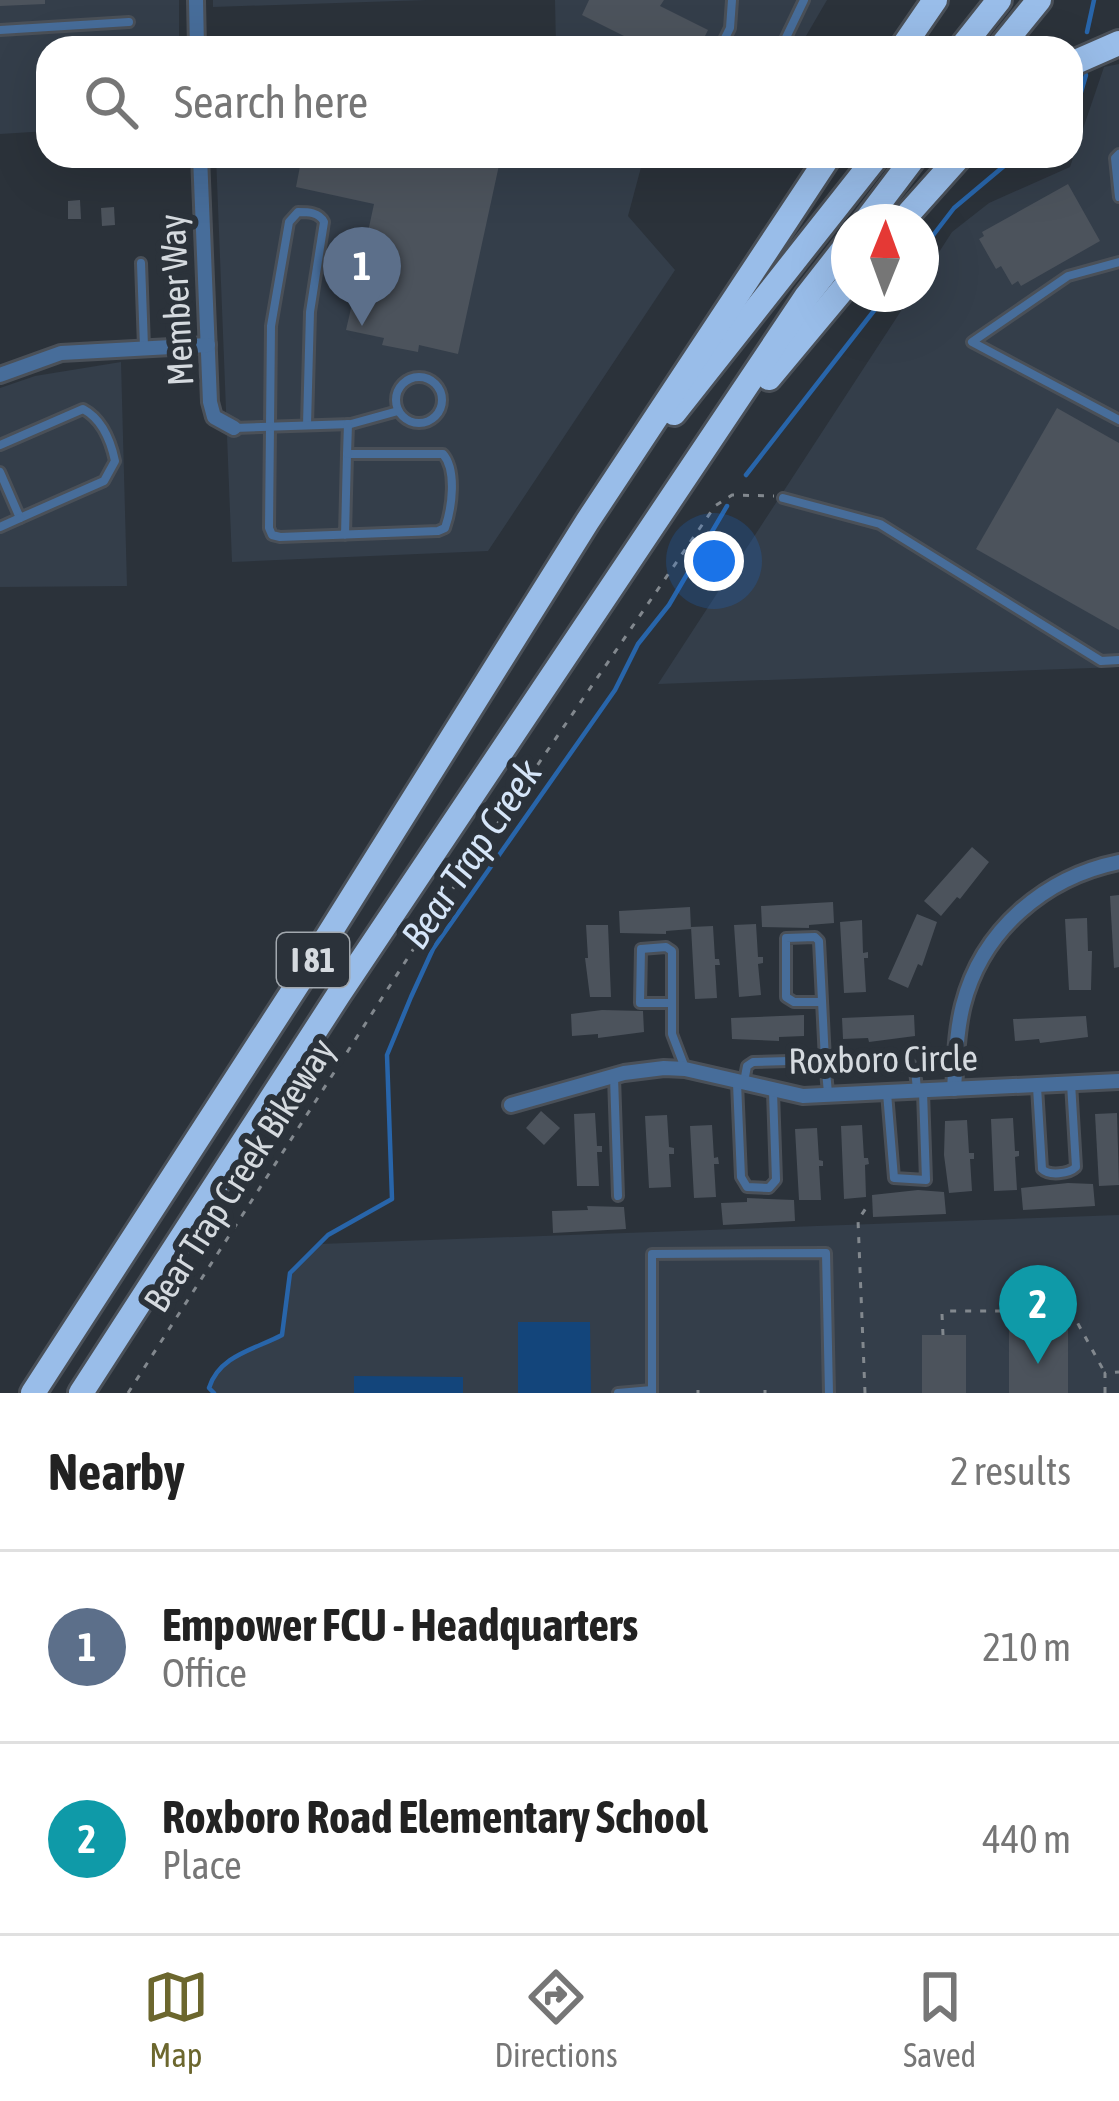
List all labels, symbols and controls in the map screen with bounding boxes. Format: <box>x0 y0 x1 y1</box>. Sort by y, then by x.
search box <box>36 36 1083 168</box>
icon: search <box>78 69 144 135</box>
text: Search here <box>174 76 368 128</box>
north arrow <box>831 204 939 312</box>
street label: Member Way <box>151 213 201 387</box>
pin: 1 <box>323 227 401 326</box>
your location <box>684 531 744 591</box>
water label: Bear Trap Creek <box>392 751 550 956</box>
road number: I 81 <box>277 933 349 987</box>
street label: Bear Trap Creek Bikeway <box>135 1031 343 1319</box>
street label: Roxboro Circle <box>788 1036 978 1082</box>
pin: 2 <box>999 1265 1077 1364</box>
text: Nearby <box>48 1442 185 1501</box>
text: 2 results <box>950 1449 1071 1493</box>
text: Empower FCU - Headquarters <box>162 1599 638 1651</box>
text: 1 <box>78 1625 96 1669</box>
text: 210 m <box>983 1625 1071 1669</box>
text: Office <box>162 1651 247 1695</box>
text: Roxboro Road Elementary School <box>162 1791 708 1843</box>
text: 2 <box>78 1817 96 1861</box>
text: 440 m <box>983 1817 1071 1861</box>
text: Place <box>162 1843 242 1887</box>
tab: Map <box>143 1964 209 2074</box>
tab: Directions <box>494 1964 618 2074</box>
tab: Saved <box>903 1964 976 2074</box>

